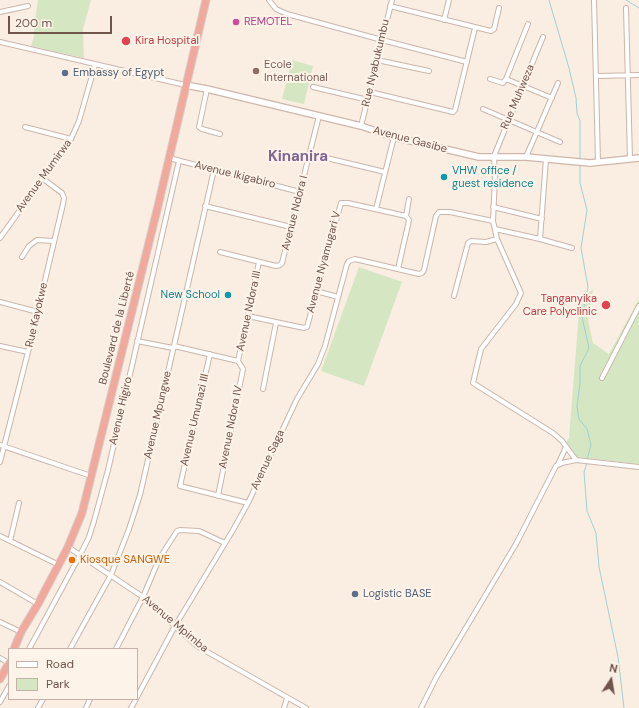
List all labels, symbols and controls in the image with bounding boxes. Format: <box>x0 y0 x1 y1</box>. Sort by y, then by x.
scale bar <box>10 8 114 34</box>
text: 200 m <box>15 15 52 31</box>
place label: REMOTEL <box>244 15 292 29</box>
marker: REMOTEL <box>231 17 241 27</box>
street label: Rue Nyabukumbu <box>360 18 392 108</box>
place label: Kira Hospital <box>135 34 199 48</box>
marker: Kira Hospital <box>120 35 132 47</box>
place label: Ecole International <box>264 58 328 84</box>
street label: Rue Muhweza <box>498 63 538 131</box>
place label: Embassy of Egypt <box>73 66 164 80</box>
marker: Ecole International <box>251 66 261 76</box>
marker: Embassy of Egypt <box>60 68 70 78</box>
street label: Avenue Gasibe <box>372 124 448 156</box>
street label: Avenue Mumirwa <box>13 137 75 215</box>
district label: Kinanira <box>268 148 328 166</box>
street label: Avenue Ikigabiro <box>193 159 277 191</box>
place label: VHW office / guest residence <box>452 164 533 190</box>
marker: VHW office / guest residence <box>439 172 449 182</box>
street label: Avenue Ndora I <box>279 174 311 252</box>
street label: Avenue Nyamugari V <box>304 210 344 314</box>
street label: Boulevard de la Liberté <box>96 270 138 386</box>
street label: Avenue Ndora III <box>234 270 264 352</box>
street label: Rue Kayokwe <box>23 281 51 349</box>
place label: New School <box>161 288 220 302</box>
marker: New School <box>223 290 233 300</box>
place label: Tanganyika Care Polyclinic <box>523 292 597 318</box>
marker: Tanganyika Care Polyclinic <box>600 299 612 311</box>
street label: Avenue Mpungwe <box>141 370 175 460</box>
street label: Avenue Umunazi III <box>178 373 212 467</box>
street label: Avenue Higiro <box>107 376 135 446</box>
street label: Avenue Ndora IV <box>216 384 246 470</box>
street label: Avenue Saga <box>248 428 288 492</box>
place label: Kiosque SANGWE <box>80 553 170 567</box>
marker: Kiosque SANGWE <box>67 555 77 565</box>
place label: Logistic BASE <box>363 587 431 601</box>
marker: Logistic BASE <box>350 589 360 599</box>
street label: Avenue Mpimba <box>139 593 211 655</box>
legend <box>8 648 138 700</box>
text: Road <box>46 656 74 672</box>
north arrow <box>591 660 631 700</box>
text: N <box>608 661 619 676</box>
text: Park <box>46 676 70 692</box>

